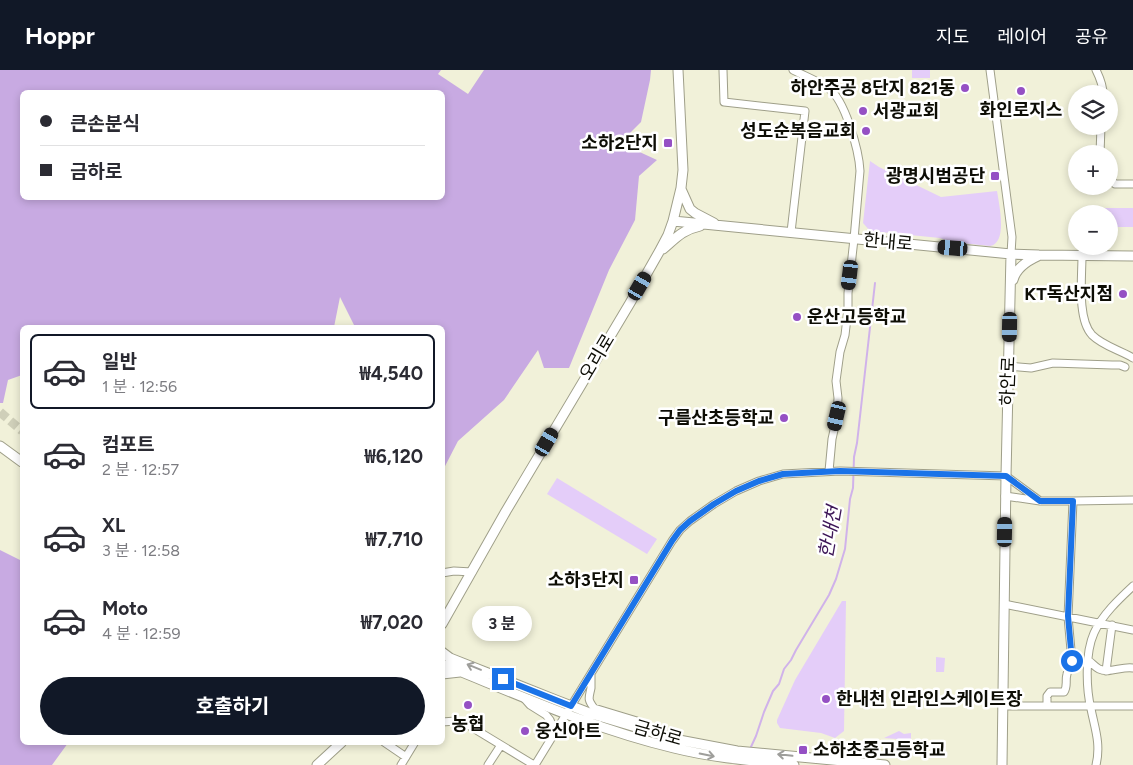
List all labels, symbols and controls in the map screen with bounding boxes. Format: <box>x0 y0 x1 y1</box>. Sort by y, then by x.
text: Hoppr <box>25 21 95 50</box>
text: 지도 <box>936 26 969 48</box>
text: 레이어 <box>997 26 1047 48</box>
text: 공유 <box>1075 26 1108 48</box>
place label: 하안주공 8단지 821동 <box>790 77 955 99</box>
marker: 하안주공 8단지 821동 <box>959 82 971 94</box>
marker: 화인로지스 <box>1015 85 1027 97</box>
map controls <box>1068 85 1118 255</box>
button: layers <box>1068 85 1118 135</box>
place label: 화인로지스 <box>980 99 1062 121</box>
place label: 서광교회 <box>873 100 939 122</box>
marker: 서광교회 <box>857 105 869 117</box>
text: 큰손분식 <box>70 112 140 135</box>
place label: 성도순복음교회 <box>740 120 856 142</box>
marker: 성도순복음교회 <box>860 125 872 137</box>
place label: 소하2단지 <box>581 132 658 154</box>
marker: 소하2단지 <box>662 137 674 149</box>
button: + <box>1068 145 1118 195</box>
text: 금하로 <box>70 160 122 183</box>
place label: 광명시범공단 <box>886 165 985 187</box>
marker: 광명시범공단 <box>989 170 1001 182</box>
button: − <box>1068 205 1118 255</box>
street label: 한내로 <box>862 229 914 255</box>
car <box>937 239 968 257</box>
car <box>840 259 859 291</box>
car <box>626 269 653 303</box>
place label: KT독산지점 <box>1024 283 1113 305</box>
marker: KT독산지점 <box>1117 288 1129 300</box>
place label: 운산고등학교 <box>807 306 906 328</box>
marker: 운산고등학교 <box>791 311 803 323</box>
car <box>1002 312 1017 342</box>
street label: 오리로 <box>575 330 619 384</box>
icon: car <box>42 349 87 394</box>
text: 일반 <box>102 350 137 373</box>
street label: 하안로 <box>996 356 1020 406</box>
text: ₩4,540 <box>360 362 423 385</box>
text: 1 분 · 12:56 <box>102 377 177 396</box>
car <box>826 400 847 432</box>
place label: 구름산초등학교 <box>658 407 774 429</box>
marker: 구름산초등학교 <box>778 412 790 424</box>
car <box>533 425 560 459</box>
icon: car <box>42 432 87 477</box>
text: 컴포트 <box>102 433 154 456</box>
text: ₩6,120 <box>365 445 423 468</box>
text: 2 분 · 12:57 <box>102 460 179 479</box>
water label: 한내천 <box>814 503 846 560</box>
text: XL <box>102 514 125 537</box>
icon: car <box>42 515 87 560</box>
car <box>997 517 1012 547</box>
text: ₩7,710 <box>365 528 423 551</box>
text: 3 분 · 12:58 <box>102 541 180 560</box>
place label: 소하3단지 <box>548 569 624 591</box>
marker: 소하3단지 <box>628 574 640 586</box>
text: Moto <box>102 597 148 620</box>
icon: car <box>42 598 87 643</box>
callout: 3 분 <box>473 606 533 642</box>
text: ₩7,020 <box>361 611 423 634</box>
text: 3 분 <box>488 614 516 633</box>
text: 4 분 · 12:59 <box>102 624 180 643</box>
route start <box>1061 650 1083 672</box>
one-way arrow <box>467 662 482 672</box>
route end <box>492 668 514 690</box>
button: 호출하기 <box>40 677 425 735</box>
place label: 한내천 인라인스케이트장 <box>836 688 1023 710</box>
marker: 한내천 인라인스케이트장 <box>820 693 832 705</box>
marker: 농협 <box>462 699 474 711</box>
place label: 농협 <box>451 713 485 735</box>
street label: 금하로 <box>631 716 685 750</box>
place label: 웅신아트 <box>535 720 601 742</box>
marker: 웅신아트 <box>519 725 531 737</box>
place label: 소하초중고등학교 <box>813 739 945 761</box>
marker: 소하초중고등학교 <box>797 744 809 756</box>
one-way arrow <box>698 750 714 760</box>
one-way arrow <box>777 750 793 760</box>

